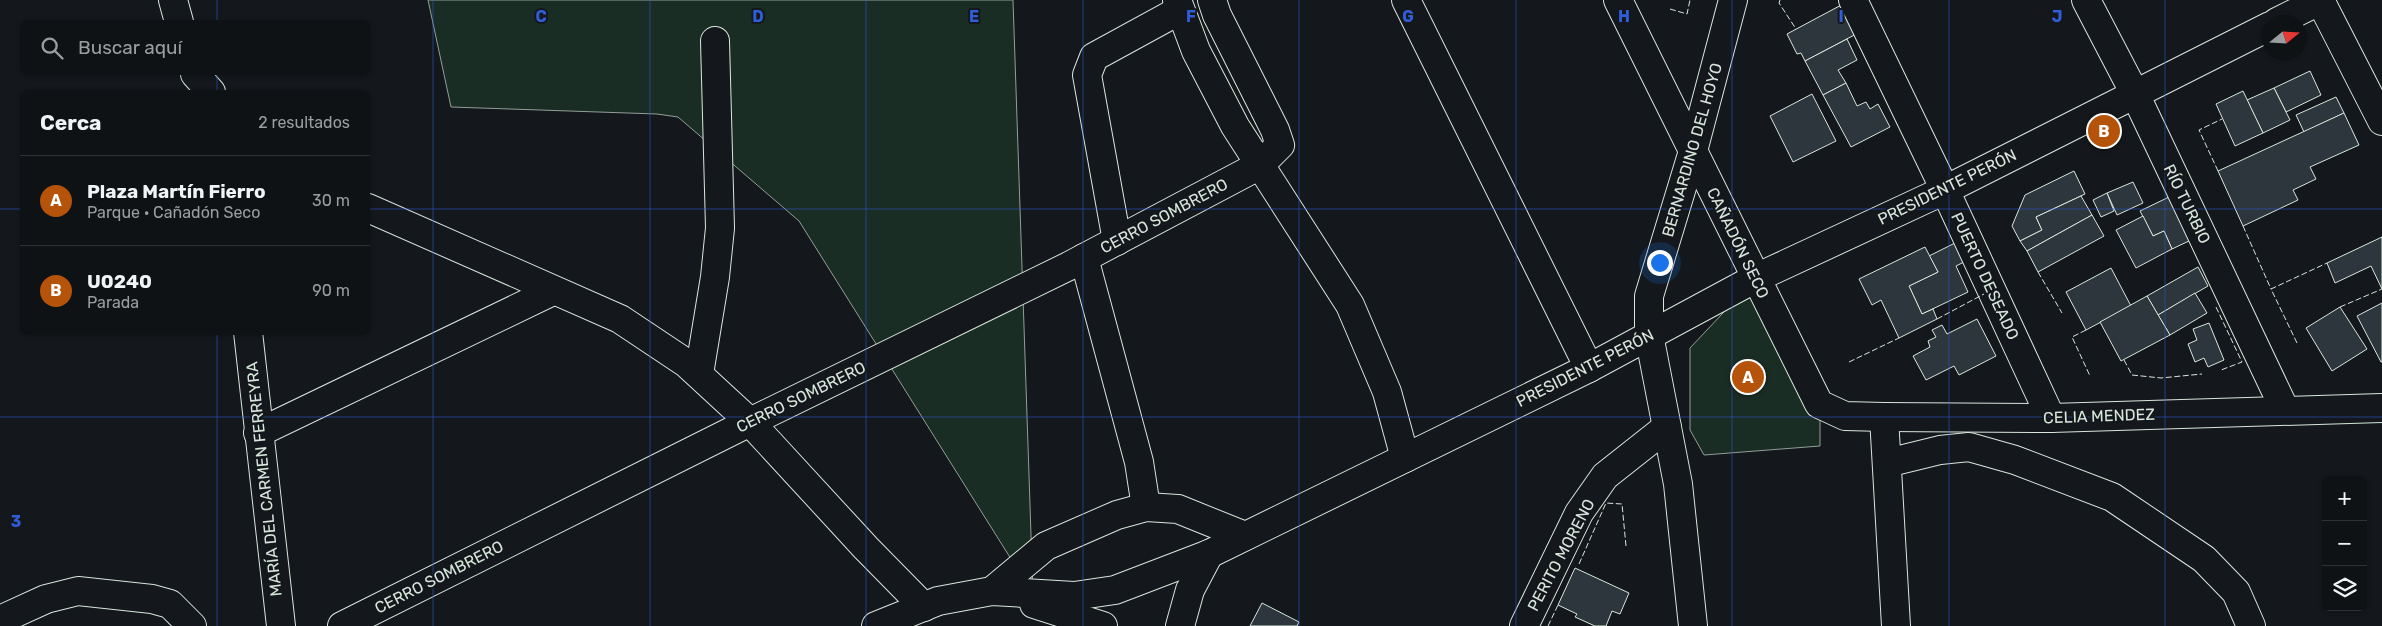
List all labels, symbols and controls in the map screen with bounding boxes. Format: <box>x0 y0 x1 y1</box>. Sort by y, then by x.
text: C <box>535 7 547 26</box>
text: D <box>752 7 764 26</box>
text: E <box>969 7 979 26</box>
text: F <box>1186 7 1196 26</box>
text: G <box>1402 7 1414 26</box>
text: H <box>1618 7 1630 26</box>
text: I <box>1838 7 1844 26</box>
text: J <box>2052 7 2062 26</box>
north arrow <box>2262 15 2307 60</box>
search box <box>20 20 370 75</box>
icon: search <box>38 34 66 62</box>
text: Buscar aquí <box>78 36 182 59</box>
street label: BERNARDINO DEL HOYO <box>1658 61 1726 239</box>
text: Cerca <box>40 110 101 135</box>
pin: B <box>2088 112 2120 150</box>
text: 2 resultados <box>258 113 350 132</box>
street label: PRESIDENTE PERÓN <box>1874 144 2019 229</box>
street label: RÍO TURBIO <box>2160 161 2214 247</box>
street label: CERRO SOMBRERO <box>1097 174 1231 258</box>
text: Plaza Martín Fierro <box>87 180 266 203</box>
street label: CAÑADÓN SECO <box>1703 184 1774 302</box>
text: A <box>50 191 62 210</box>
text: 30 m <box>312 191 350 210</box>
text: Parque · Cañadón Seco <box>87 203 260 222</box>
street label: PUERTO DESEADO <box>1947 209 2023 343</box>
your location <box>1647 250 1673 276</box>
text: U0240 <box>87 270 152 293</box>
text: B <box>50 281 62 300</box>
text: 90 m <box>312 281 350 300</box>
text: Parada <box>87 293 139 312</box>
street label: PRESIDENTE PERÓN <box>1513 324 1657 411</box>
street label: CERRO SOMBRERO <box>733 357 869 437</box>
pin: A <box>1732 358 1764 396</box>
street label: MARÍA DEL CARMEN FERREYRA <box>242 360 286 597</box>
street label: CELIA MENDEZ <box>2043 405 2155 427</box>
map controls <box>2322 476 2367 611</box>
button: + <box>2322 476 2367 521</box>
street label: PERITO MORENO <box>1523 496 1599 614</box>
text: 3 <box>11 512 21 531</box>
button: − <box>2322 521 2367 566</box>
street label: CERRO SOMBRERO <box>372 536 506 618</box>
button: layers <box>2322 566 2367 611</box>

